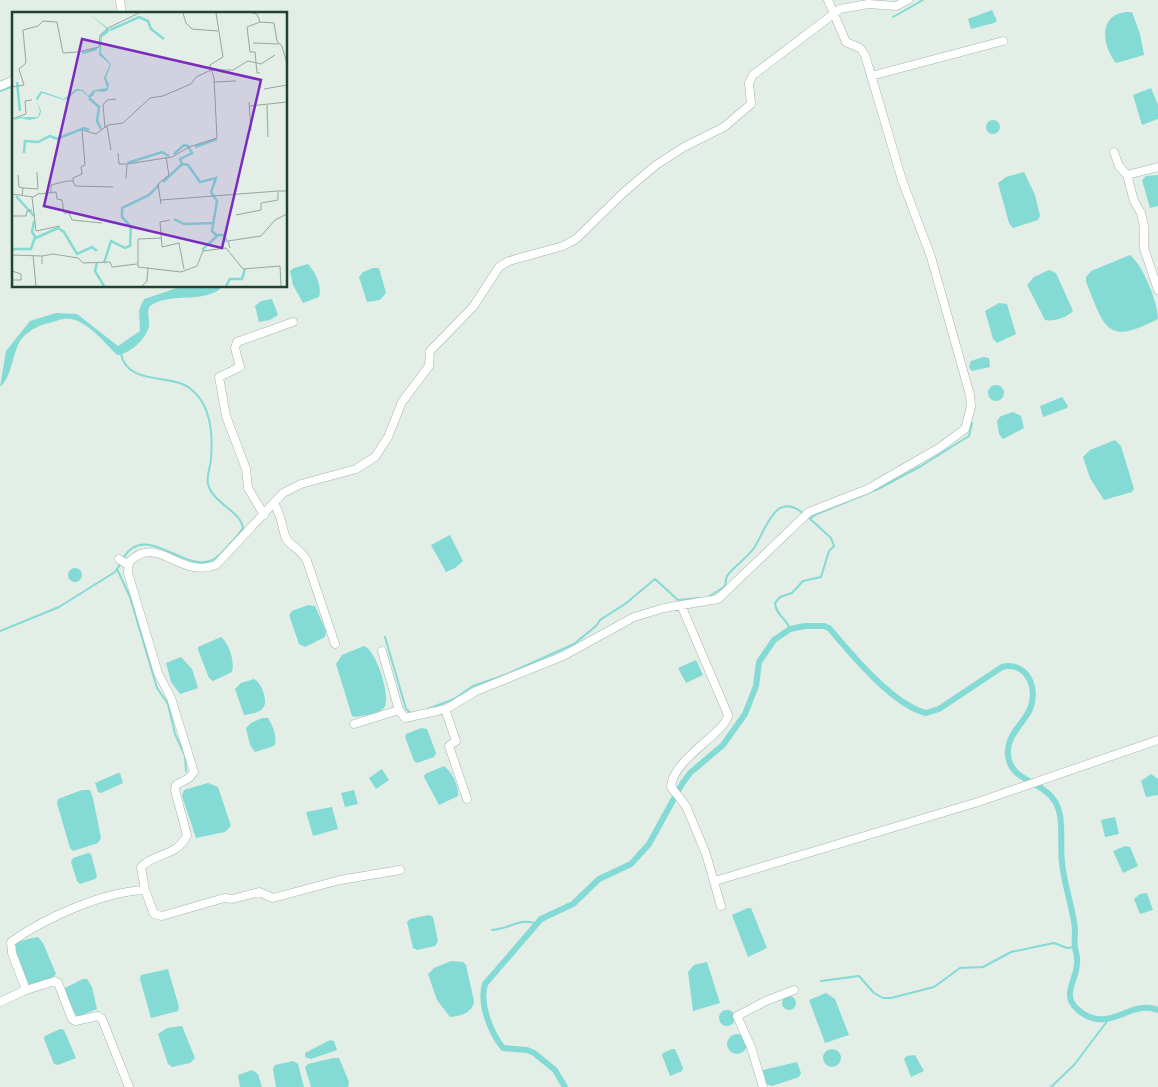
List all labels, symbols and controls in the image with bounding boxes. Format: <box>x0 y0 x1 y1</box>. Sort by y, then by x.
inset map <box>12 12 288 288</box>

